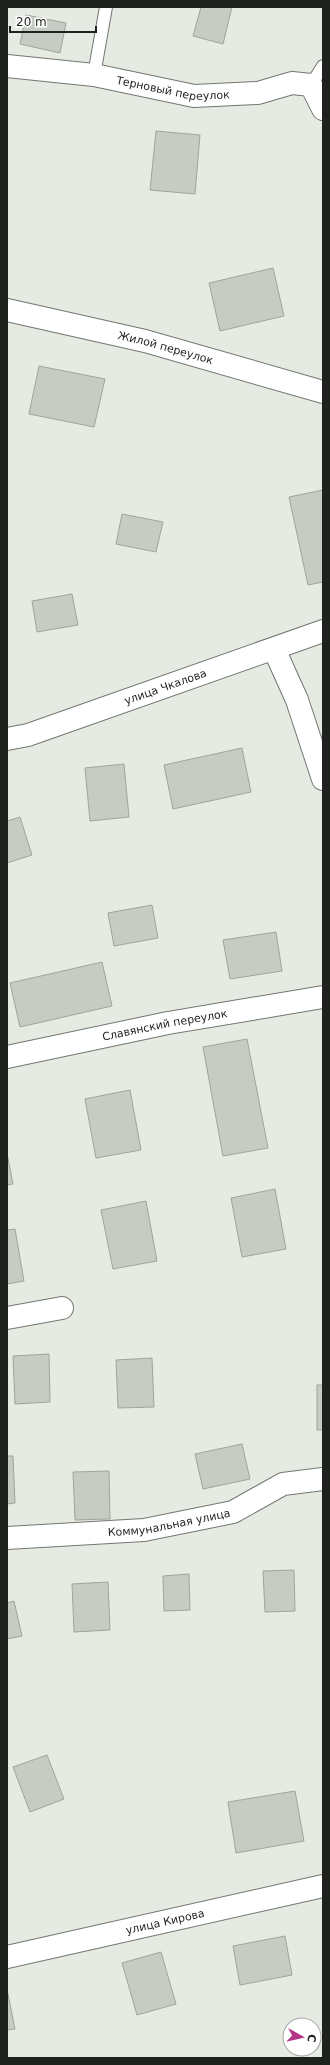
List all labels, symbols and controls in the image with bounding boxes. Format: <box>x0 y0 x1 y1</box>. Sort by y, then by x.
scale bar <box>10 8 96 34</box>
text: 20 m <box>16 15 47 29</box>
street label: Терновый переулок <box>114 74 230 103</box>
street label: Жилой переулок <box>117 329 215 367</box>
street label: улица Чкалова <box>123 667 208 708</box>
street label: Славянский переулок <box>101 1007 229 1044</box>
street label: Коммунальная улица <box>107 1507 232 1539</box>
street label: улица Кирова <box>125 1907 206 1937</box>
north arrow <box>282 2017 322 2057</box>
text: С <box>304 2033 318 2043</box>

